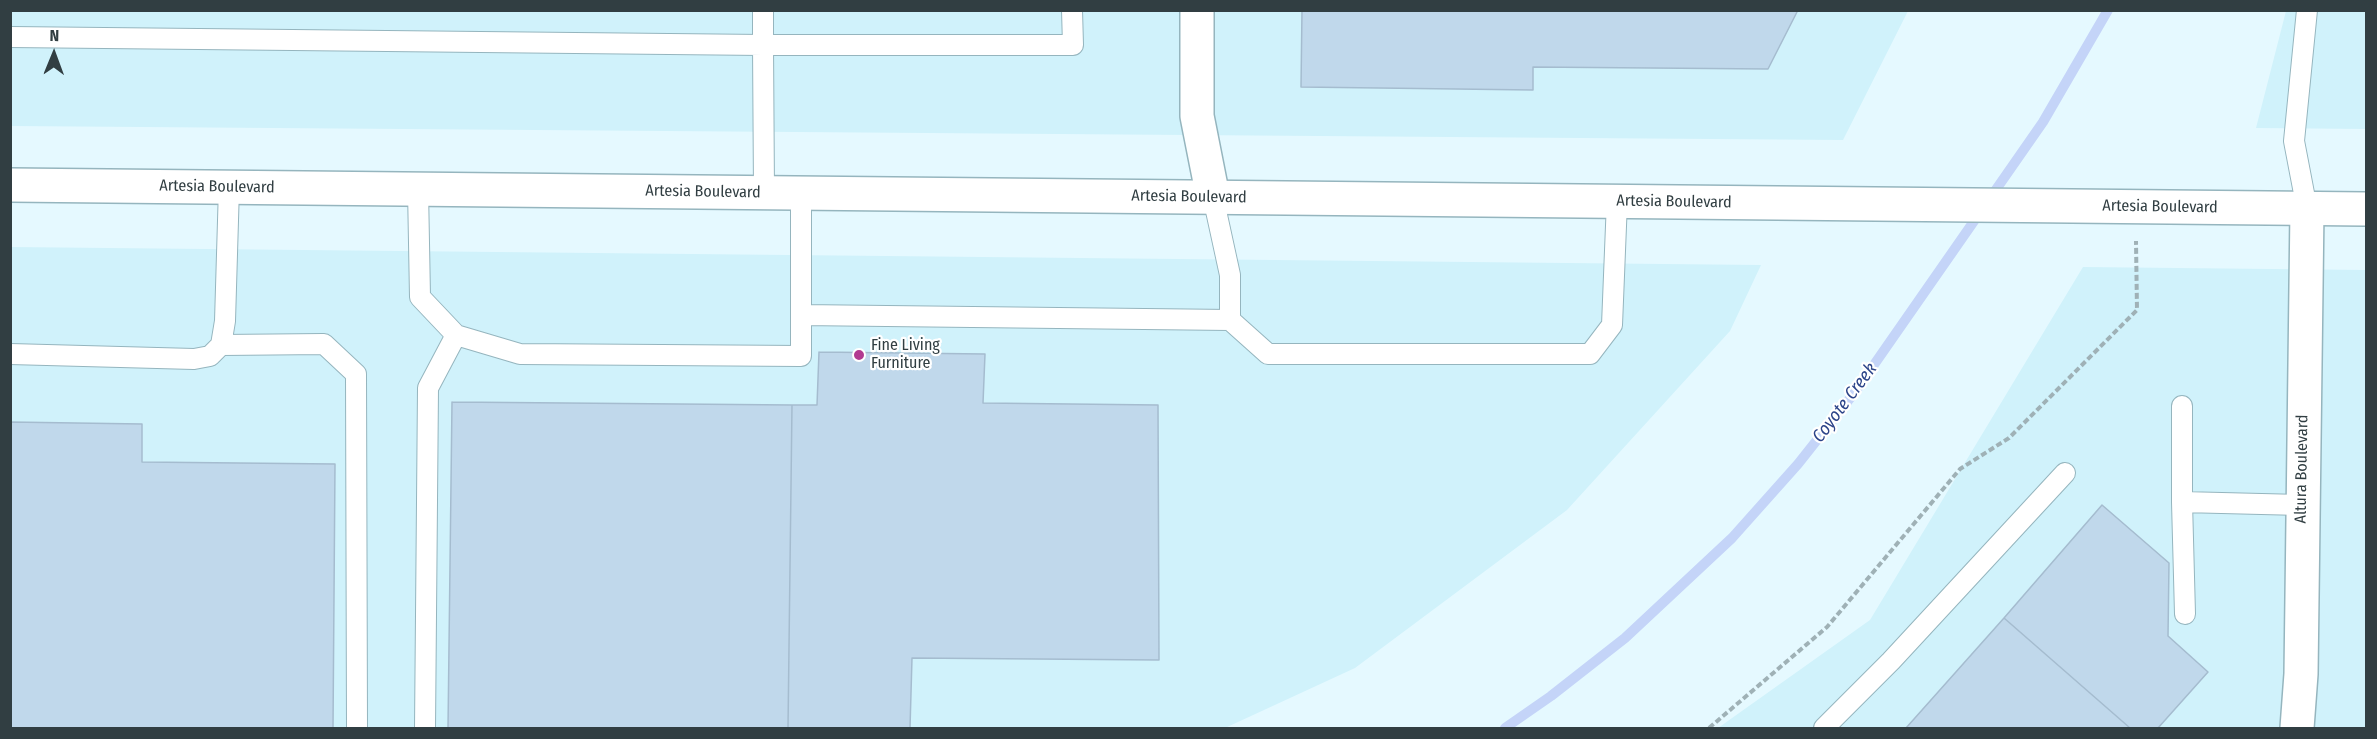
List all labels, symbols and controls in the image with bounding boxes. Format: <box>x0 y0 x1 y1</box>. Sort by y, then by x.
north arrow <box>24 24 84 84</box>
text: N <box>49 26 59 45</box>
street label: Artesia Boulevard <box>159 176 275 198</box>
street label: Artesia Boulevard <box>645 181 761 203</box>
street label: Artesia Boulevard <box>1131 186 1247 208</box>
street label: Artesia Boulevard <box>1616 191 1732 213</box>
street label: Artesia Boulevard <box>2102 196 2218 218</box>
place label: Fine Living Furniture <box>871 336 940 374</box>
marker: Fine Living Furniture <box>852 348 866 362</box>
water label: Coyote Creek <box>1808 359 1882 447</box>
street label: Altura Boulevard <box>2291 414 2313 524</box>

